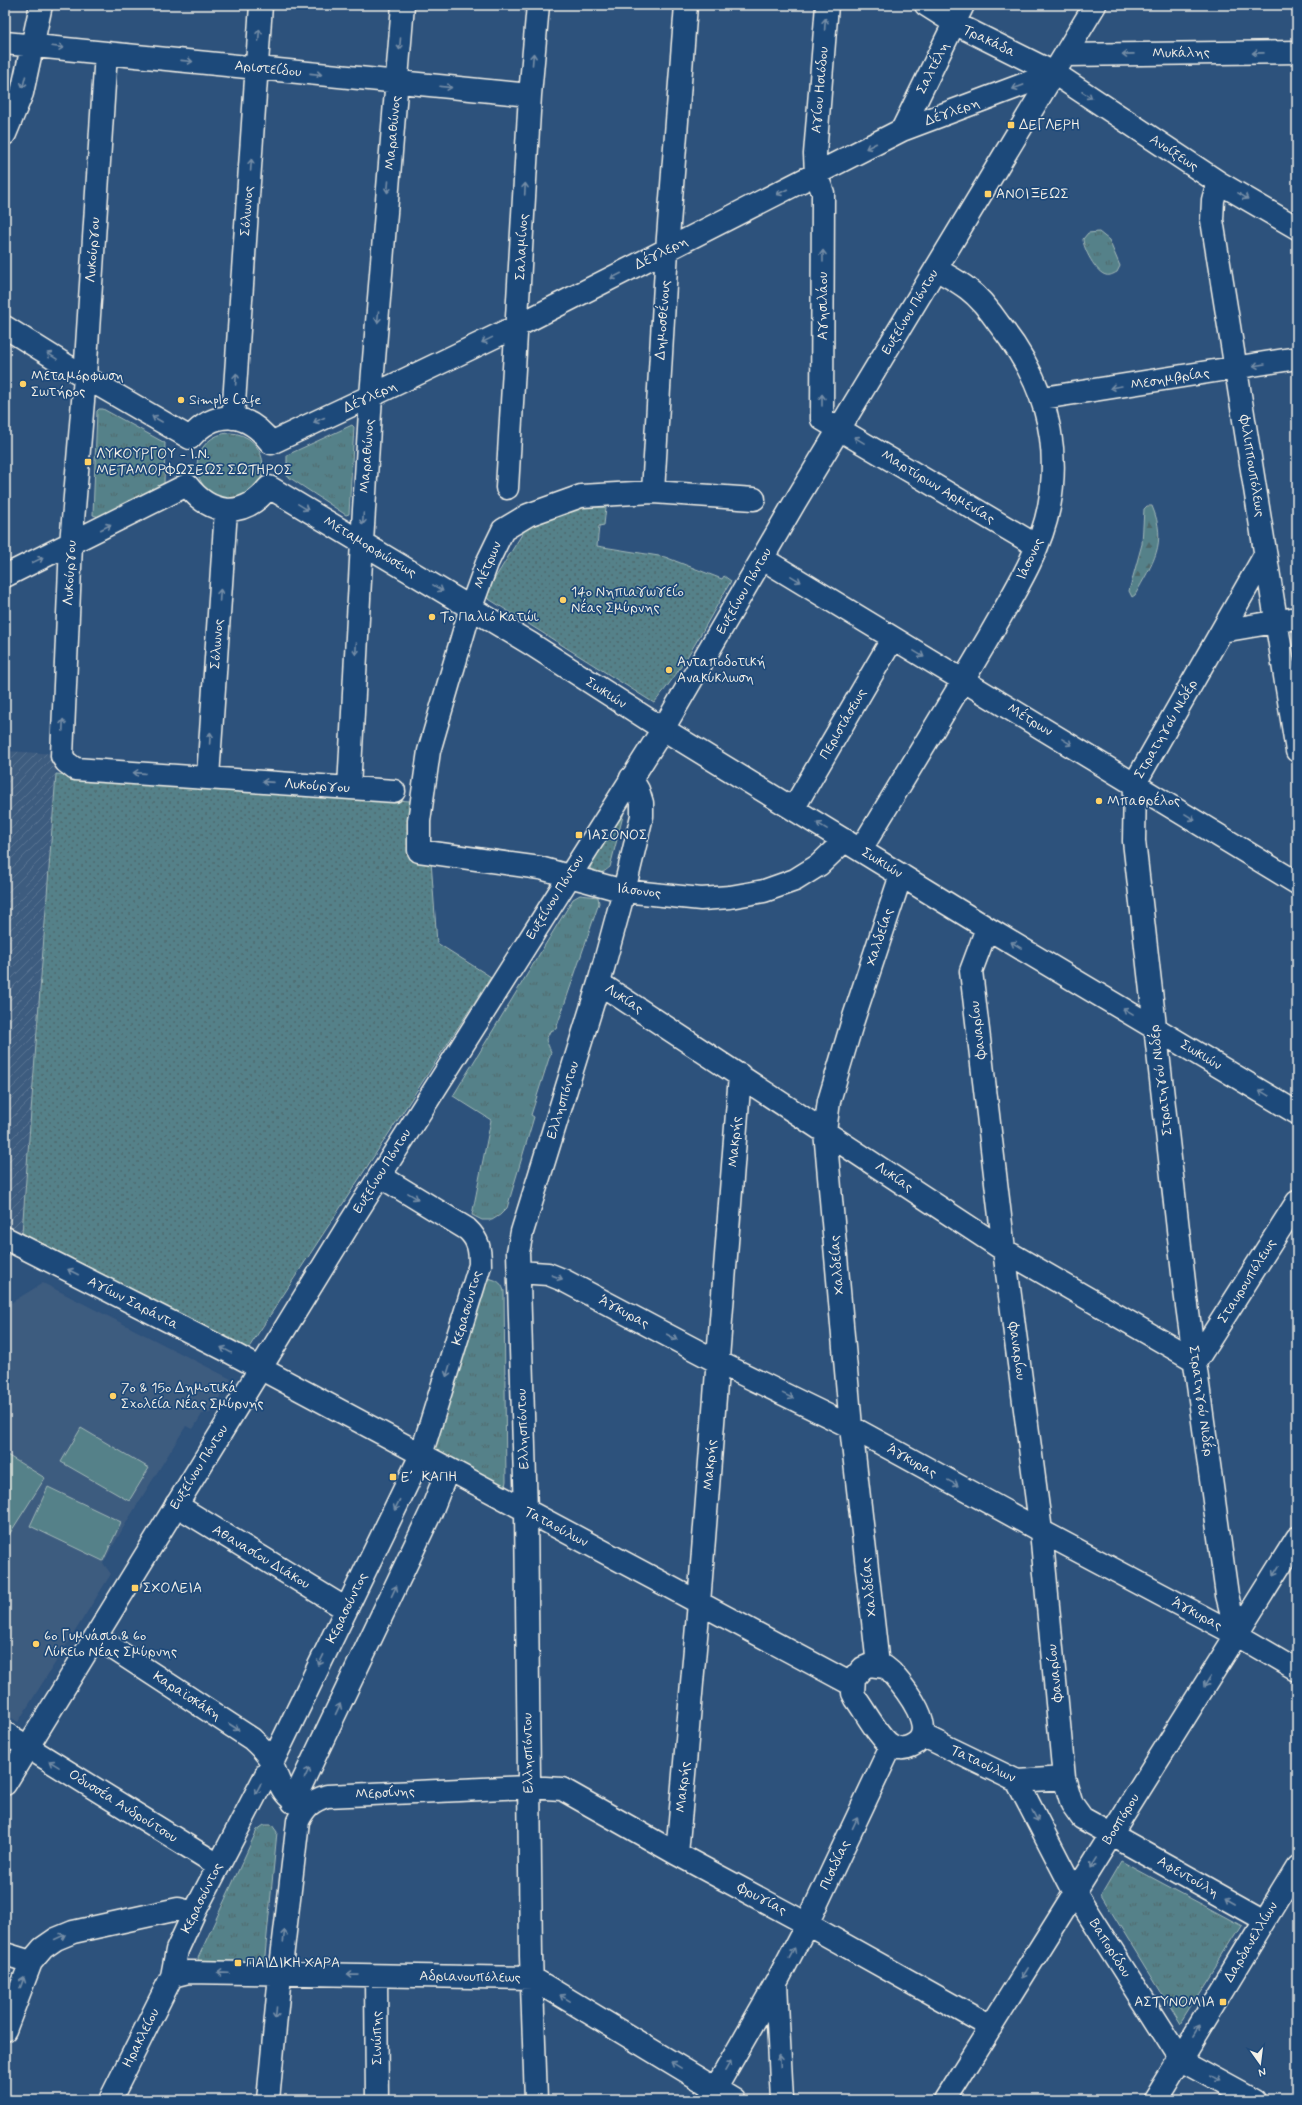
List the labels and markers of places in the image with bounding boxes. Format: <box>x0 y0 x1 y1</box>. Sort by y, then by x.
place label: ΔΕΓΛΕΡΗ <box>1019 116 1080 134</box>
marker: ΔΕΓΛΕΡΗ <box>1006 120 1016 130</box>
place label: ΑΝΟΙΞΕΩΣ <box>996 185 1069 203</box>
marker: ΑΝΟΙΞΕΩΣ <box>983 189 993 199</box>
place label: Μεταμόρφωση Σωτήρος <box>31 367 124 401</box>
marker: Μεταμόρφωση Σωτήρος <box>18 379 28 389</box>
place label: Simple Cafe <box>189 391 261 409</box>
marker: Simple Cafe <box>176 395 186 405</box>
place label: ΛΥΚΟΥΡΓΟΥ - Ι.Ν. ΜΕΤΑΜΟΡΦΩΣΕΩΣ ΣΩΤΗΡΟΣ <box>96 445 292 479</box>
marker: ΛΥΚΟΥΡΓΟΥ - Ι.Ν. ΜΕΤΑΜΟΡΦΩΣΕΩΣ ΣΩΤΗΡΟΣ <box>83 457 93 467</box>
place label: 14ο Νηπιαγωγείο Νέας Σμύρνης <box>571 583 684 617</box>
marker: 14ο Νηπιαγωγείο Νέας Σμύρνης <box>558 595 568 605</box>
place label: Το Παλιό Κατώι <box>440 608 540 626</box>
marker: Το Παλιό Κατώι <box>427 612 437 622</box>
place label: Ανταποδοτική Ανακύκλωση <box>677 653 766 687</box>
marker: Ανταποδοτική Ανακύκλωση <box>664 665 674 675</box>
place label: Μπαθρέλος <box>1107 791 1180 810</box>
marker: Μπαθρέλος <box>1094 796 1104 806</box>
place label: ΙΑΣΟΝΟΣ <box>587 826 647 844</box>
marker: ΙΑΣΟΝΟΣ <box>574 830 584 840</box>
place label: 7ο & 15ο Δημοτικά Σχολεία Νέας Σμύρνης <box>121 1379 264 1413</box>
marker: 7ο & 15ο Δημοτικά Σχολεία Νέας Σμύρνης <box>108 1391 118 1401</box>
place label: Ε΄ ΚΑΠΗ <box>401 1468 457 1486</box>
marker: Ε΄ ΚΑΠΗ <box>388 1472 398 1482</box>
place label: ΣΧΟΛΕΙΑ <box>143 1579 202 1597</box>
marker: ΣΧΟΛΕΙΑ <box>130 1583 140 1593</box>
place label: 6ο Γυμνάσιο & 6ο Λύκειο Νέας Σμύρνης <box>44 1627 177 1661</box>
marker: 6ο Γυμνάσιο & 6ο Λύκειο Νέας Σμύρνης <box>31 1639 41 1649</box>
place label: ΠΑΙΔΙΚΗ ΧΑΡΑ <box>246 1954 340 1972</box>
marker: ΠΑΙΔΙΚΗ ΧΑΡΑ <box>233 1958 243 1968</box>
place label: ΑΣΤΥΝΟΜΙΑ <box>1134 1993 1215 2011</box>
marker: ΑΣΤΥΝΟΜΙΑ <box>1218 1997 1228 2007</box>

